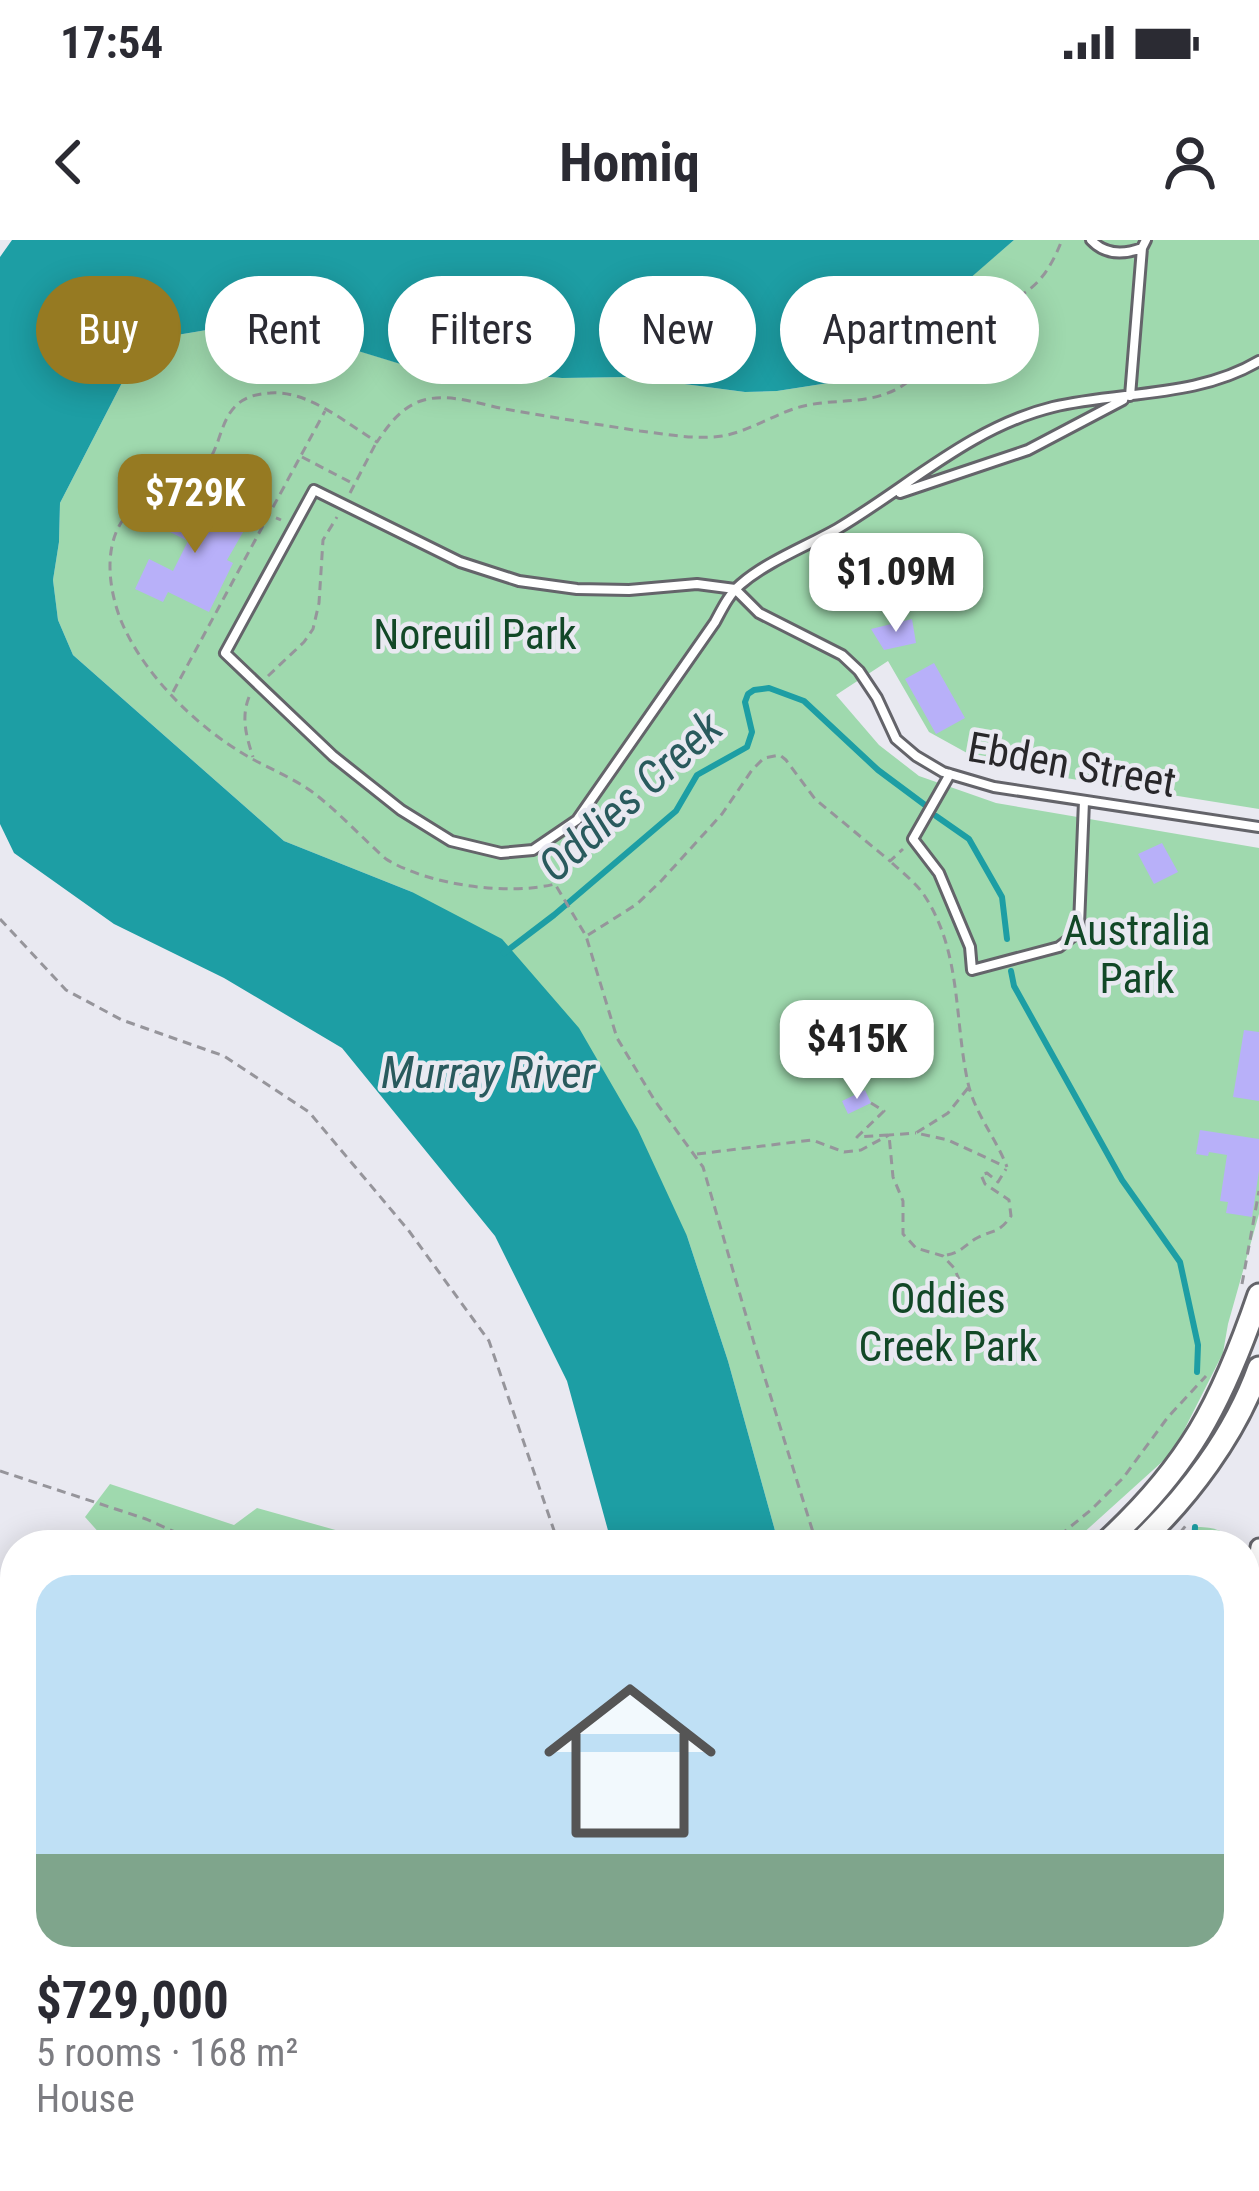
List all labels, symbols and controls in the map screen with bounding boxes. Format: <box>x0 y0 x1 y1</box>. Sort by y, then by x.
text: 17:54 <box>60 16 163 69</box>
icon: back <box>36 129 102 195</box>
icon: person <box>1157 129 1223 195</box>
text: Homiq <box>559 131 700 194</box>
chip: Buy <box>36 276 181 384</box>
chip: Rent <box>205 276 364 384</box>
chip: Filters <box>388 276 575 384</box>
chip: New <box>599 276 756 384</box>
chip: Apartment <box>780 276 1039 384</box>
pin: $729K <box>111 454 279 556</box>
text: $729K <box>145 470 245 516</box>
pin: $1.09M <box>798 533 994 635</box>
text: $1.09M <box>836 549 956 595</box>
park label: Noreuil Park <box>373 610 577 659</box>
water label: Oddies Creek <box>528 699 734 892</box>
street label: Ebden Street <box>964 722 1180 807</box>
park label: Australia Park <box>1063 906 1211 1003</box>
pin: $415K <box>773 1000 941 1102</box>
text: $415K <box>807 1016 907 1062</box>
water label: Murray River <box>381 1046 597 1099</box>
park label: Oddies Creek Park <box>858 1274 1038 1371</box>
icon: home <box>522 1653 738 1869</box>
text: $729,000 <box>36 1971 229 2030</box>
text: 5 rooms · 168 m² <box>36 2030 298 2076</box>
text: House <box>36 2076 135 2122</box>

